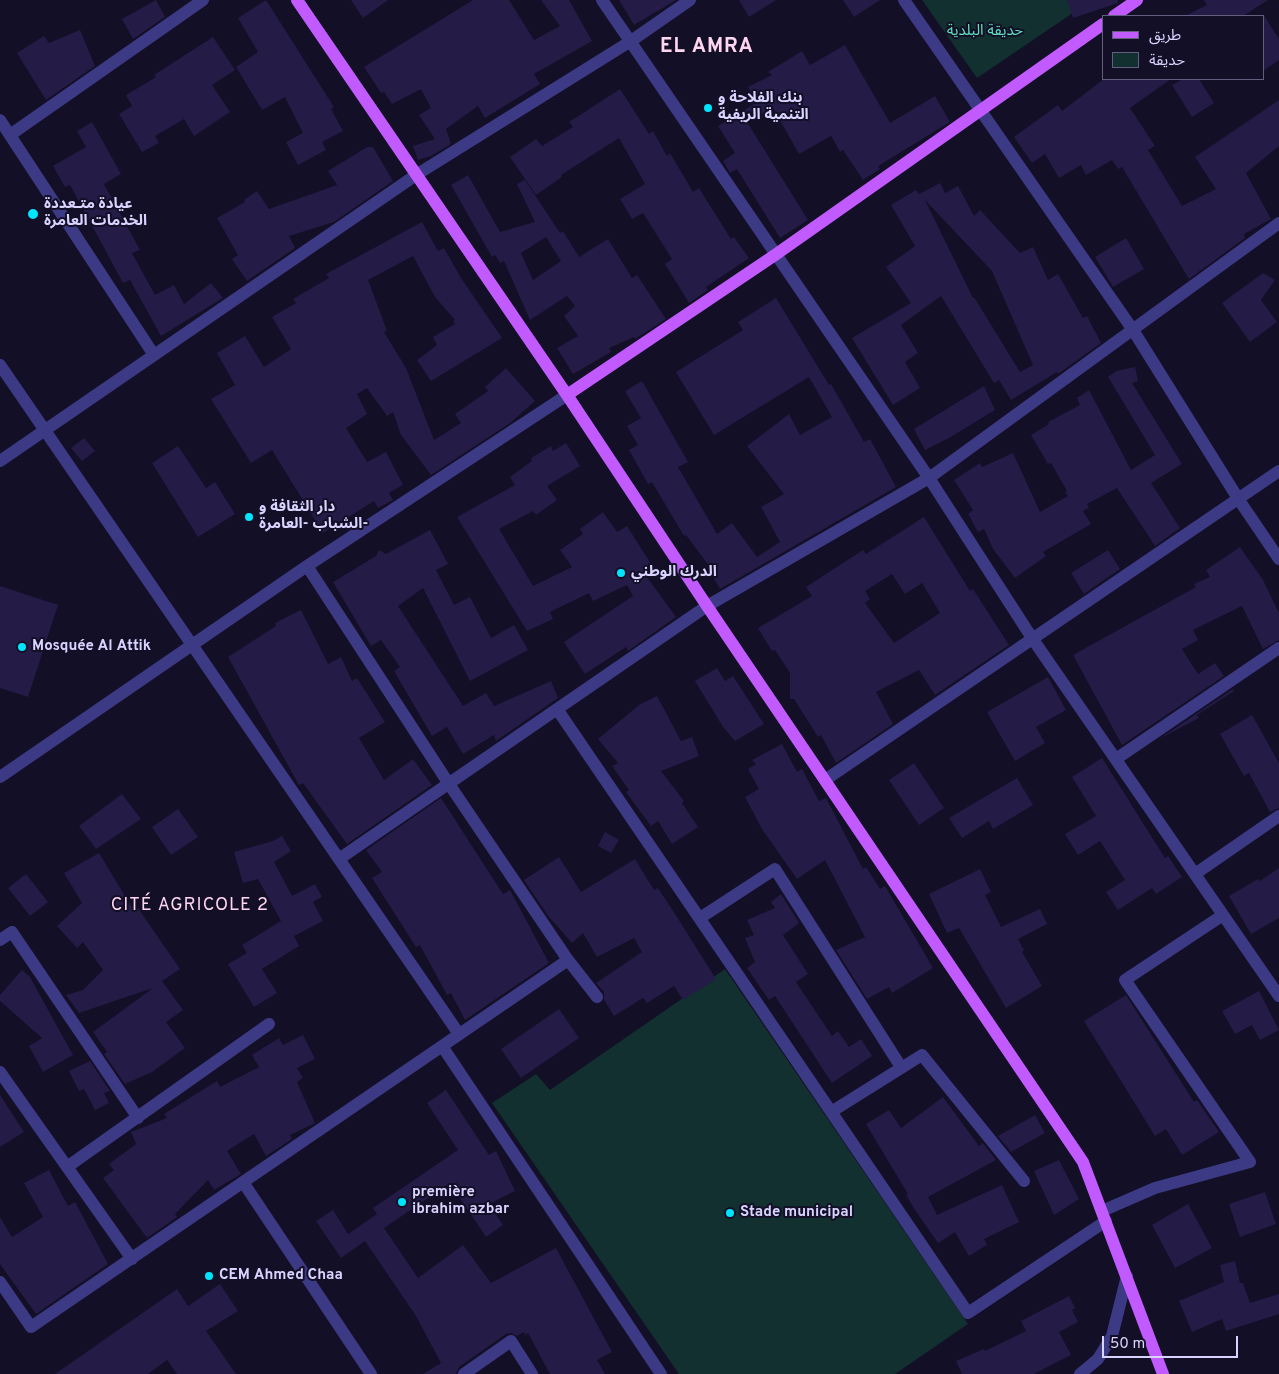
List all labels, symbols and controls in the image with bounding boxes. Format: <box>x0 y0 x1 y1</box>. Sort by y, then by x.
legend <box>1102 15 1264 80</box>
park label: حديقة البلدية <box>947 23 1023 41</box>
text: طريق <box>1149 27 1181 46</box>
district label: EL AMRA <box>659 36 755 60</box>
text: حديقة <box>1149 52 1185 71</box>
place label: بنك الفلاحة و التنمية الريفية <box>718 90 809 125</box>
marker: بنك الفلاحة و التنمية الريفية <box>702 102 714 114</box>
place label: عيادة متـعددة الخدمات العامرة <box>44 196 147 231</box>
marker: عيادة متـعددة الخدمات العامرة <box>26 207 40 221</box>
place label: دار الثقافة و الشباب -العامرة- <box>259 499 368 534</box>
marker: دار الثقافة و الشباب -العامرة- <box>243 511 255 523</box>
place label: الدرك الوطني <box>631 564 717 582</box>
marker: الدرك الوطني <box>615 567 627 579</box>
place label: Mosquée Al Attik <box>32 638 151 656</box>
marker: Mosquée Al Attik <box>16 641 28 653</box>
district label: CITÉ AGRICOLE 2 <box>109 895 271 917</box>
place label: première ibrahim azbar <box>412 1184 509 1219</box>
marker: première ibrahim azbar <box>396 1196 408 1208</box>
place label: Stade municipal <box>740 1204 853 1222</box>
marker: Stade municipal <box>724 1207 736 1219</box>
place label: CEM Ahmed Chaa <box>219 1267 343 1285</box>
marker: CEM Ahmed Chaa <box>203 1270 215 1282</box>
scale bar <box>1104 1326 1240 1358</box>
text: 50 m <box>1110 1335 1145 1354</box>

